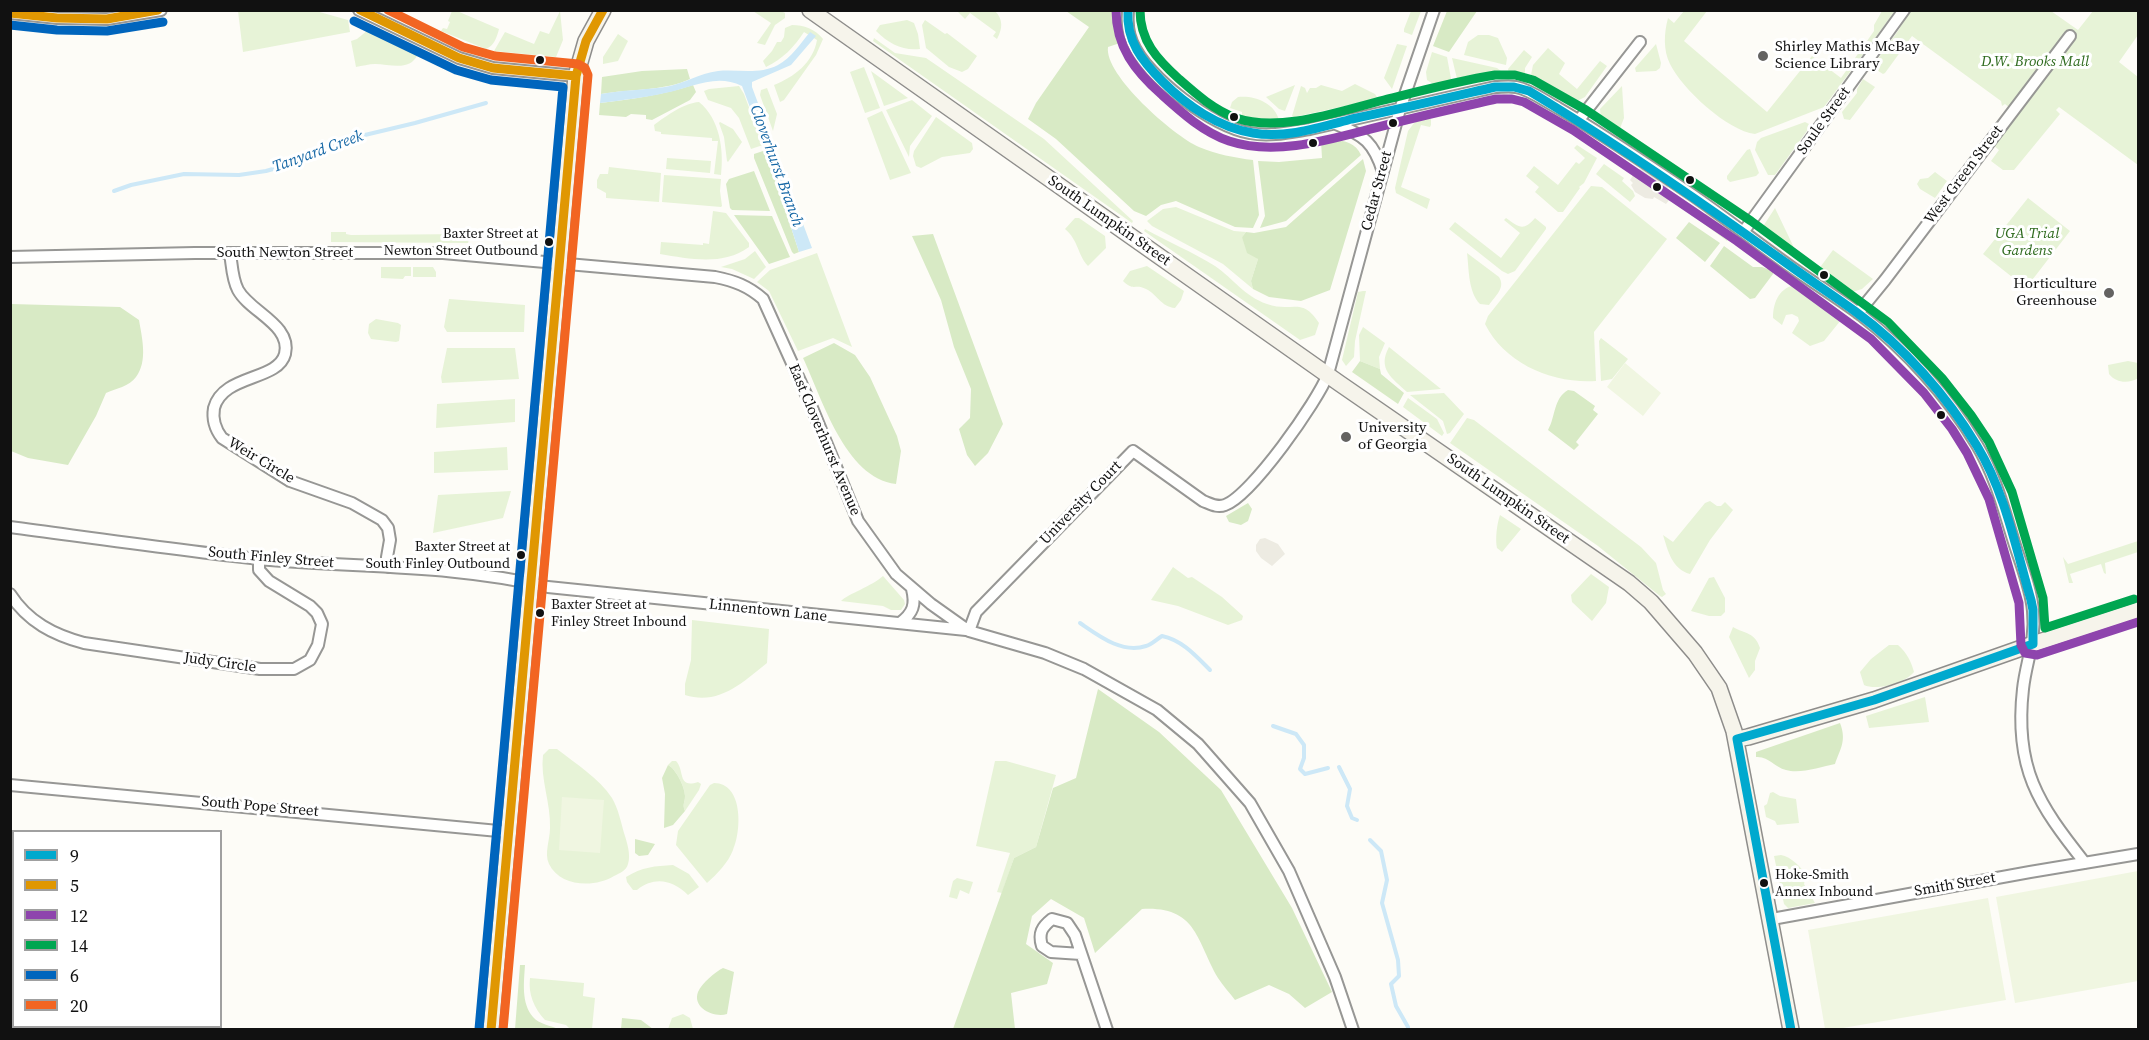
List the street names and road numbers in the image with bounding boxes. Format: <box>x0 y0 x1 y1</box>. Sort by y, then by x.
street label: Soule Street <box>1794 84 1854 158</box>
street label: West Green Street <box>1921 122 2007 228</box>
street label: Cedar Street <box>1358 149 1396 233</box>
street label: South Lumpkin Street <box>1044 172 1174 270</box>
street label: South Newton Street <box>217 244 353 262</box>
street label: East Cloverhurst Avenue <box>784 362 864 518</box>
street label: Weir Circle <box>224 434 298 488</box>
street label: South Lumpkin Street <box>1443 450 1573 548</box>
street label: University Court <box>1036 457 1126 549</box>
street label: South Finley Street <box>208 544 334 572</box>
street label: Linnentown Lane <box>708 596 828 626</box>
street label: Judy Circle <box>183 649 257 677</box>
street label: South Pope Street <box>201 793 319 821</box>
street label: Smith Street <box>1913 869 1997 901</box>

